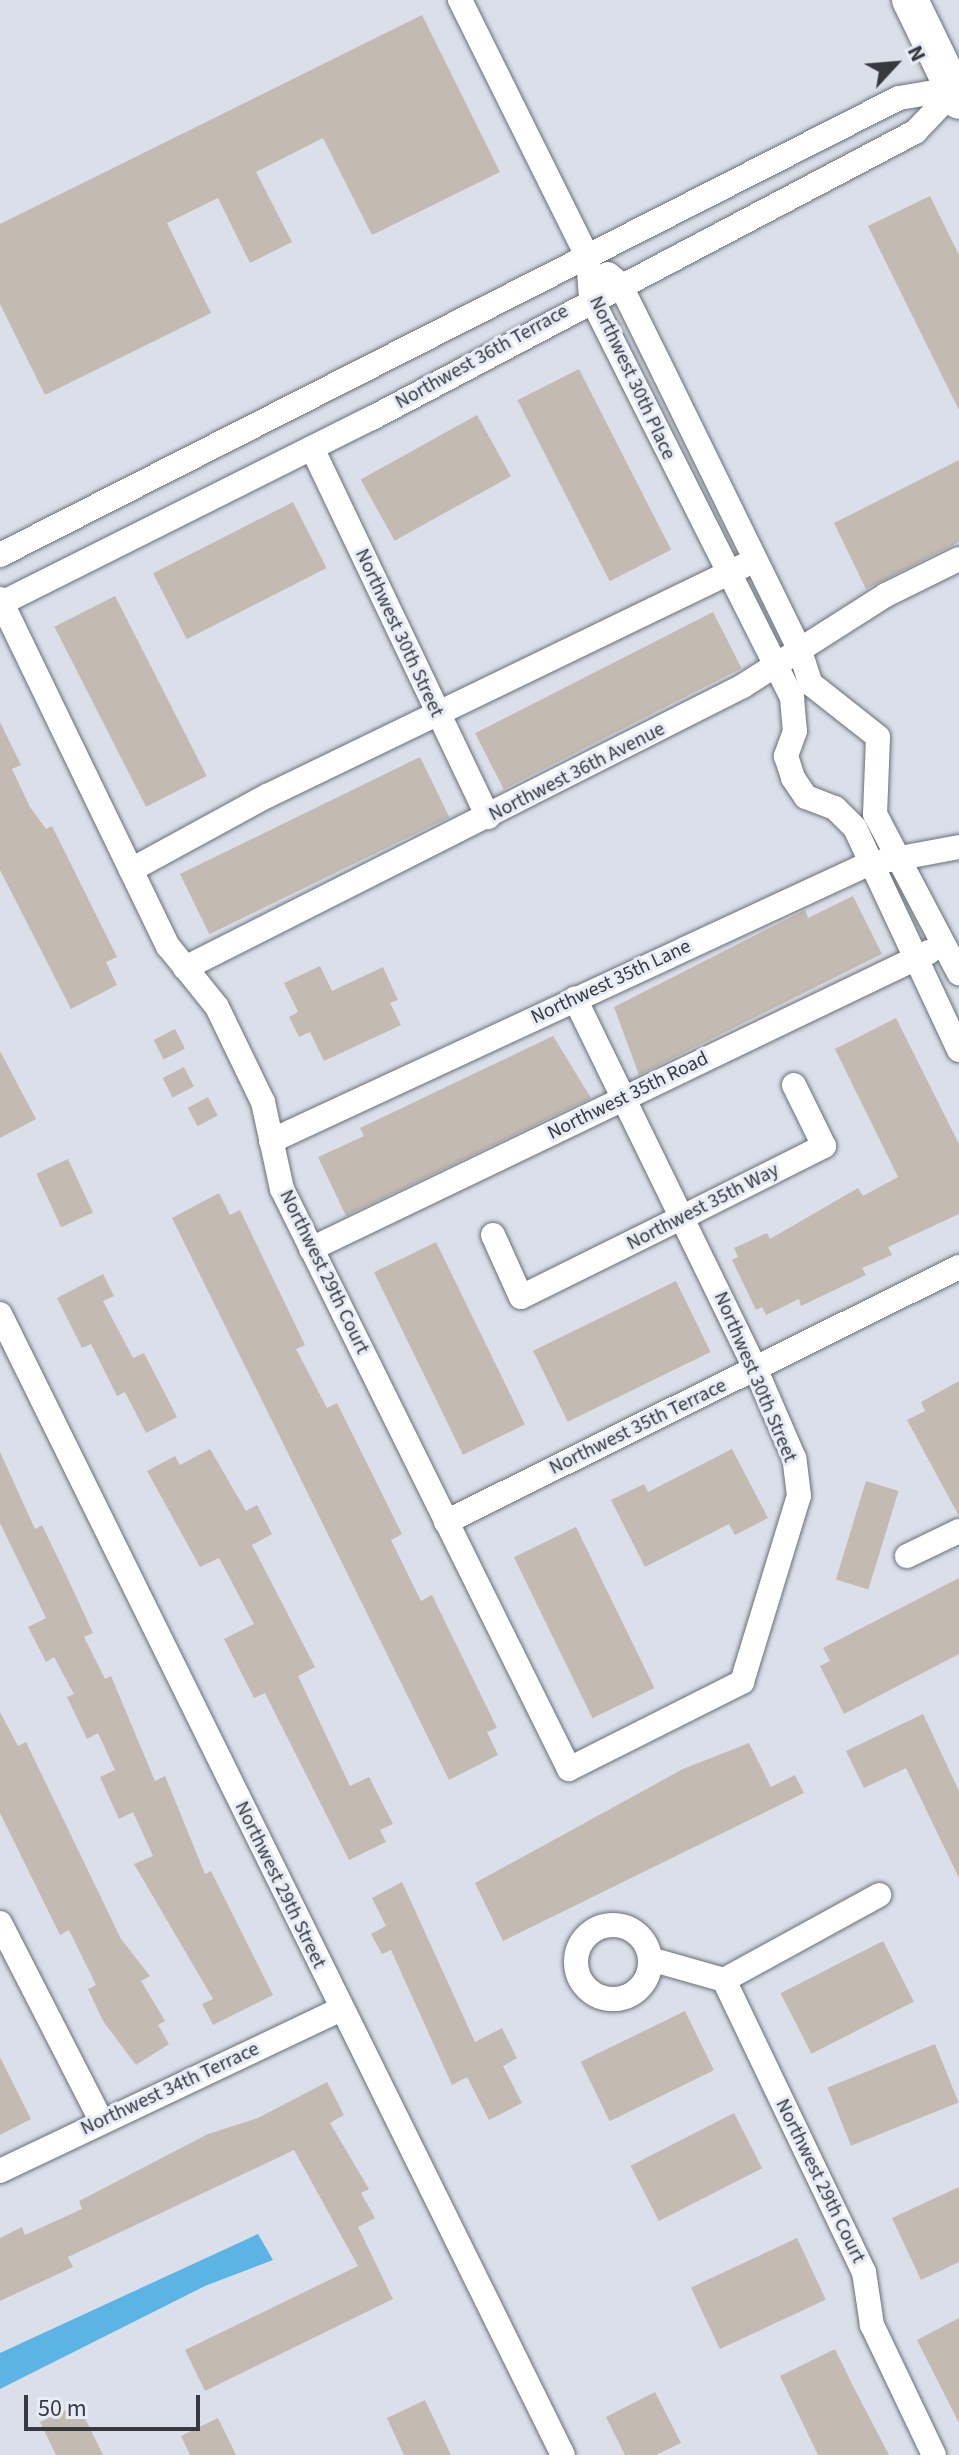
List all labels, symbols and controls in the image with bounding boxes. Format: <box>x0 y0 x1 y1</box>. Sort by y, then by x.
north arrow <box>855 24 935 104</box>
text: N <box>899 40 934 67</box>
street label: Northwest 30th Place <box>584 292 680 464</box>
street label: Northwest 36th Terrace <box>391 299 573 415</box>
street label: Northwest 30th Street <box>349 545 449 721</box>
street label: Northwest 36th Avenue <box>485 717 669 827</box>
street label: Northwest 35th Lane <box>527 934 695 1030</box>
street label: Northwest 35th Road <box>544 1047 712 1145</box>
street label: Northwest 35th Way <box>623 1158 783 1256</box>
street label: Northwest 29th Court <box>274 1186 374 1358</box>
street label: Northwest 30th Street <box>708 1288 802 1466</box>
street label: Northwest 35th Terrace <box>545 1374 731 1480</box>
street label: Northwest 29th Street <box>229 1798 331 1972</box>
street label: Northwest 34th Terrace <box>77 2037 263 2141</box>
street label: Northwest 29th Court <box>770 2095 870 2267</box>
scale bar <box>28 2379 204 2429</box>
text: 50 m <box>38 2391 87 2426</box>

